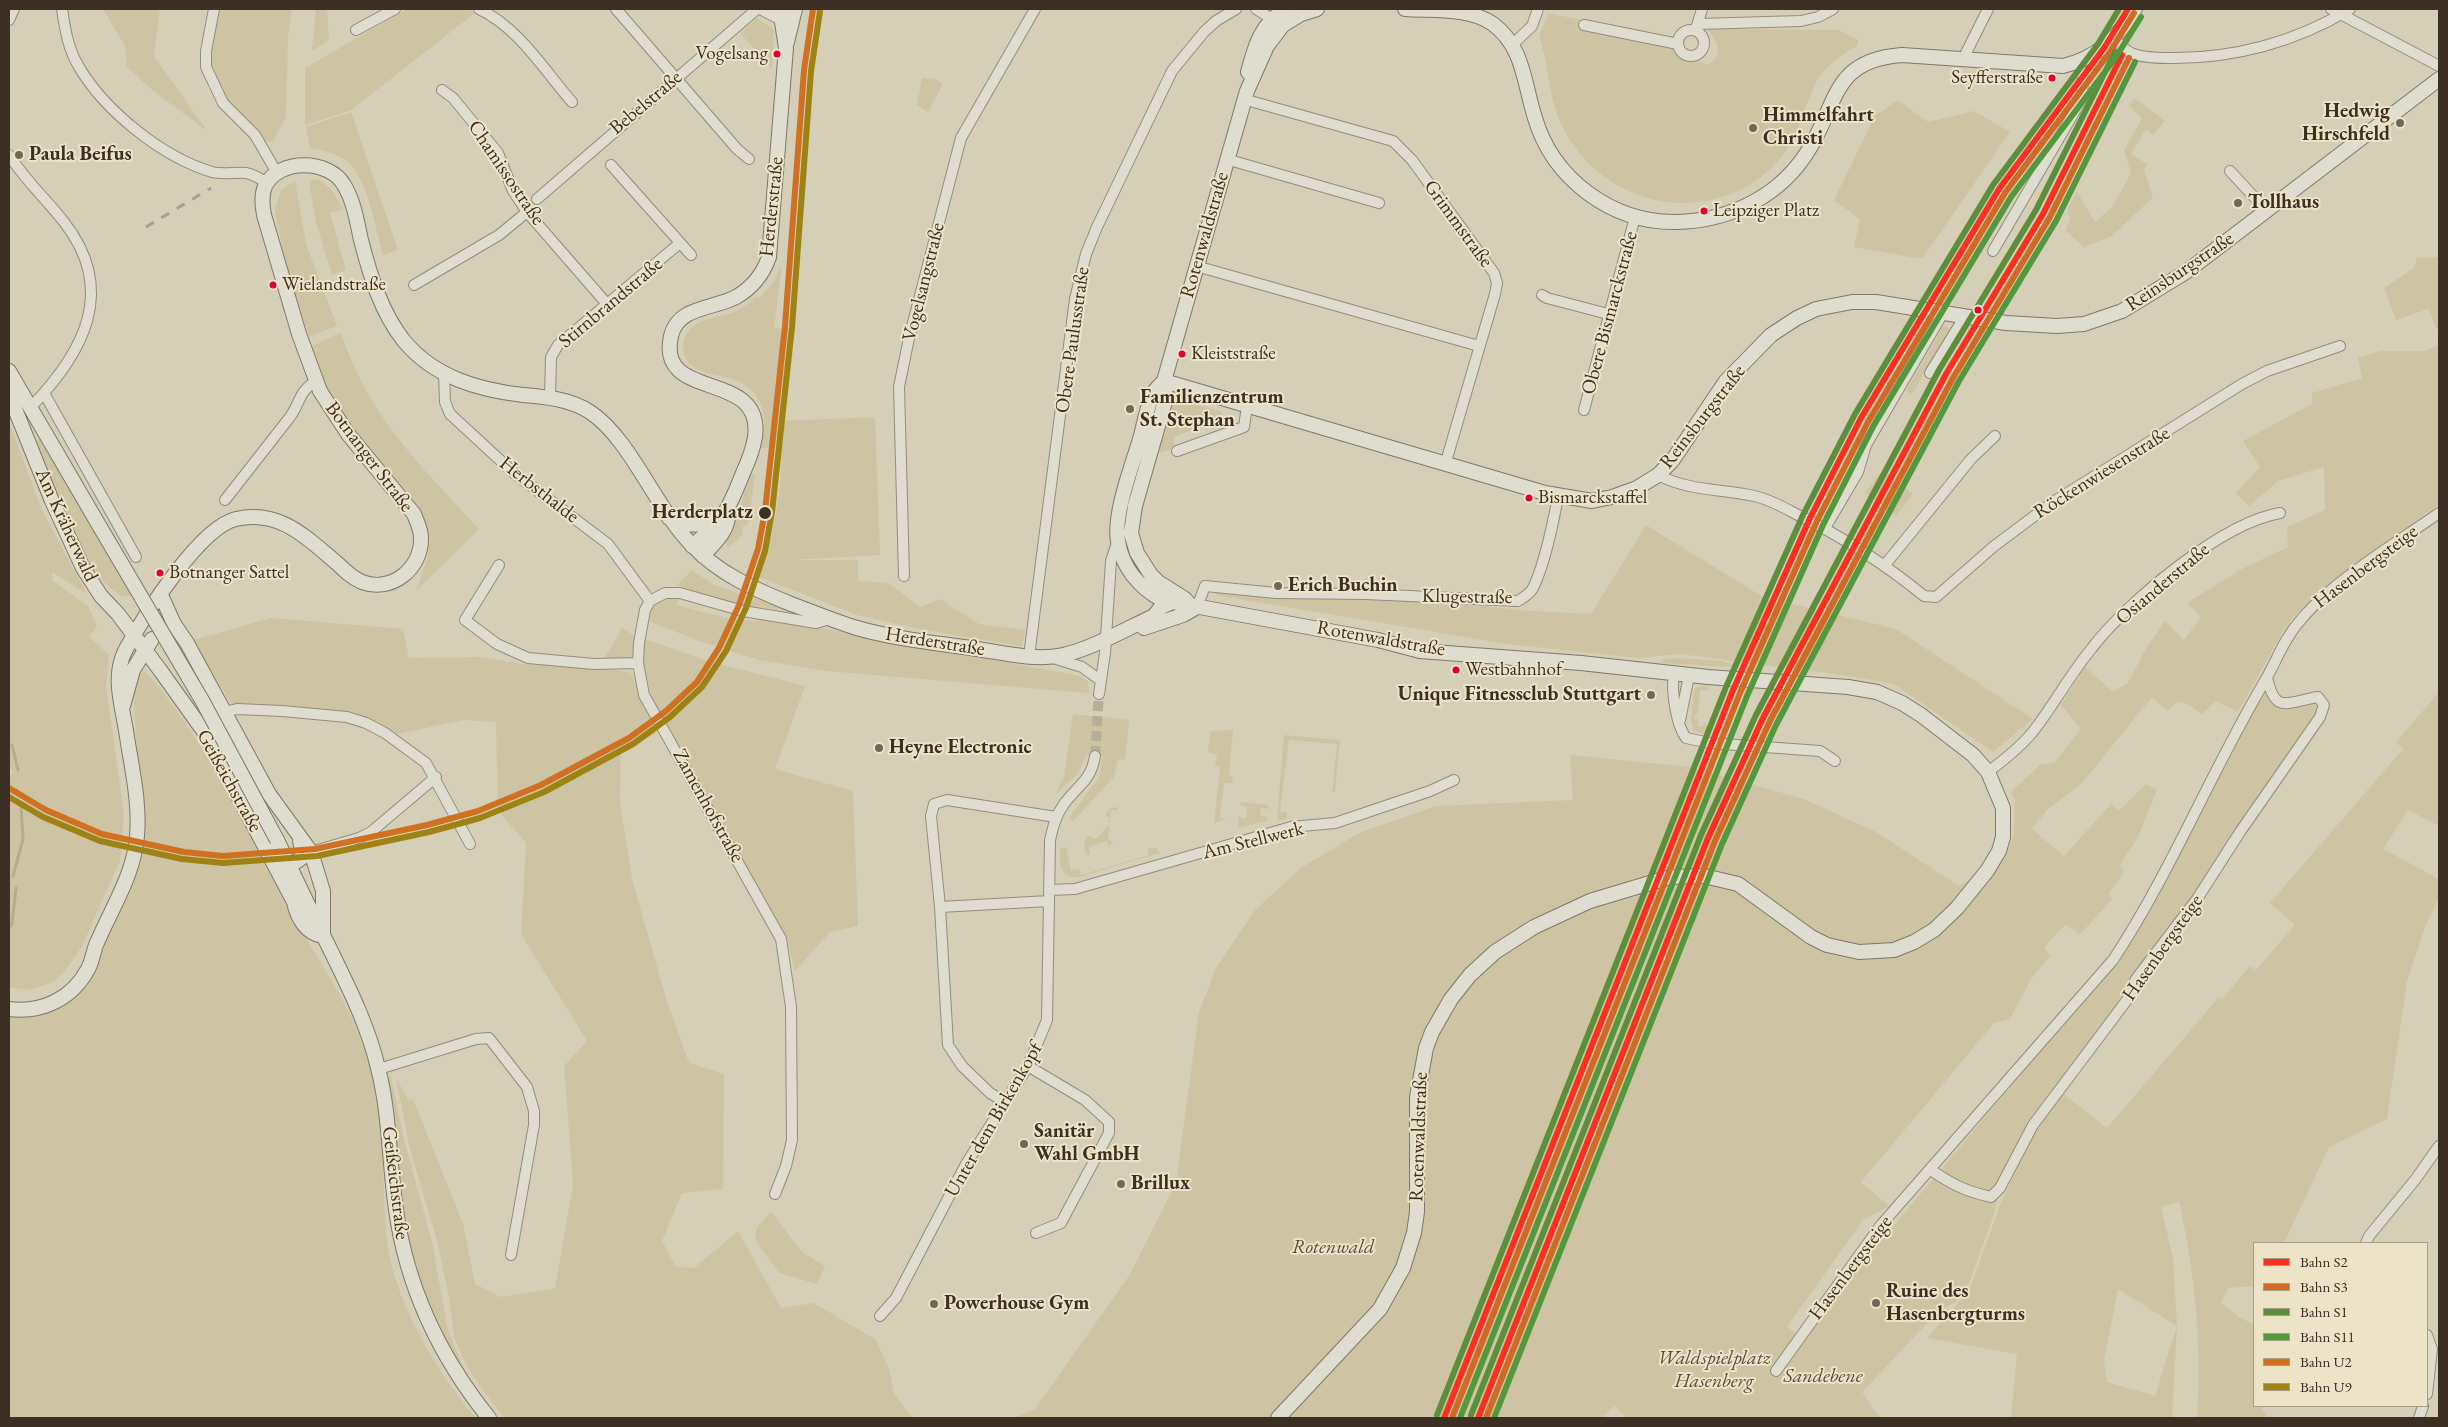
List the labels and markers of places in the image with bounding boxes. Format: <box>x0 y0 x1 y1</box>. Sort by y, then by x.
place label: Vogelsang <box>695 43 768 65</box>
marker: Vogelsang <box>772 49 782 59</box>
place label: Seyfferstraße <box>1951 67 2043 89</box>
marker: Seyfferstraße <box>2047 73 2057 83</box>
place label: Hedwig Hirschfeld <box>2302 100 2390 147</box>
place label: Himmelfahrt Christi <box>1763 104 1874 151</box>
marker: Hedwig Hirschfeld <box>2394 117 2406 129</box>
marker: Himmelfahrt Christi <box>1747 122 1759 134</box>
place label: Paula Beifus <box>29 143 132 167</box>
marker: Paula Beifus <box>13 149 25 161</box>
place label: Tollhaus <box>2248 191 2319 215</box>
marker: Tollhaus <box>2232 197 2244 209</box>
place label: Leipziger Platz <box>1713 200 1819 222</box>
marker: Leipziger Platz <box>1699 206 1709 216</box>
place label: Wielandstraße <box>282 274 386 296</box>
marker: Wielandstraße <box>268 280 278 290</box>
unlabelled marker <box>1973 305 1983 315</box>
place label: Kleiststraße <box>1191 343 1276 365</box>
marker: Kleiststraße <box>1177 349 1187 359</box>
place label: Familienzentrum St. Stephan <box>1140 386 1284 433</box>
marker: Familienzentrum St. Stephan <box>1124 403 1136 415</box>
place label: Bismarckstaffel <box>1538 487 1647 509</box>
marker: Bismarckstaffel <box>1524 493 1534 503</box>
place label: Herderplatz <box>652 501 753 525</box>
marker: Herderplatz <box>757 505 773 521</box>
place label: Botnanger Sattel <box>169 562 289 584</box>
marker: Botnanger Sattel <box>155 568 165 578</box>
place label: Erich Buchin <box>1288 574 1398 598</box>
marker: Erich Buchin <box>1272 580 1284 592</box>
place label: Westbahnhof <box>1465 659 1562 681</box>
marker: Westbahnhof <box>1451 665 1461 675</box>
place label: Unique Fitnessclub Stuttgart <box>1398 683 1641 707</box>
marker: Unique Fitnessclub Stuttgart <box>1645 689 1657 701</box>
place label: Heyne Electronic <box>889 736 1032 760</box>
marker: Heyne Electronic <box>873 742 885 754</box>
place label: Sanitär Wahl GmbH <box>1034 1120 1140 1167</box>
marker: Sanitär Wahl GmbH <box>1018 1138 1030 1150</box>
place label: Brillux <box>1131 1172 1190 1196</box>
marker: Brillux <box>1115 1178 1127 1190</box>
place label: Ruine des Hasenbergturms <box>1886 1280 2025 1327</box>
place label: Powerhouse Gym <box>944 1292 1089 1316</box>
marker: Ruine des Hasenbergturms <box>1870 1297 1882 1309</box>
marker: Powerhouse Gym <box>928 1298 940 1310</box>

